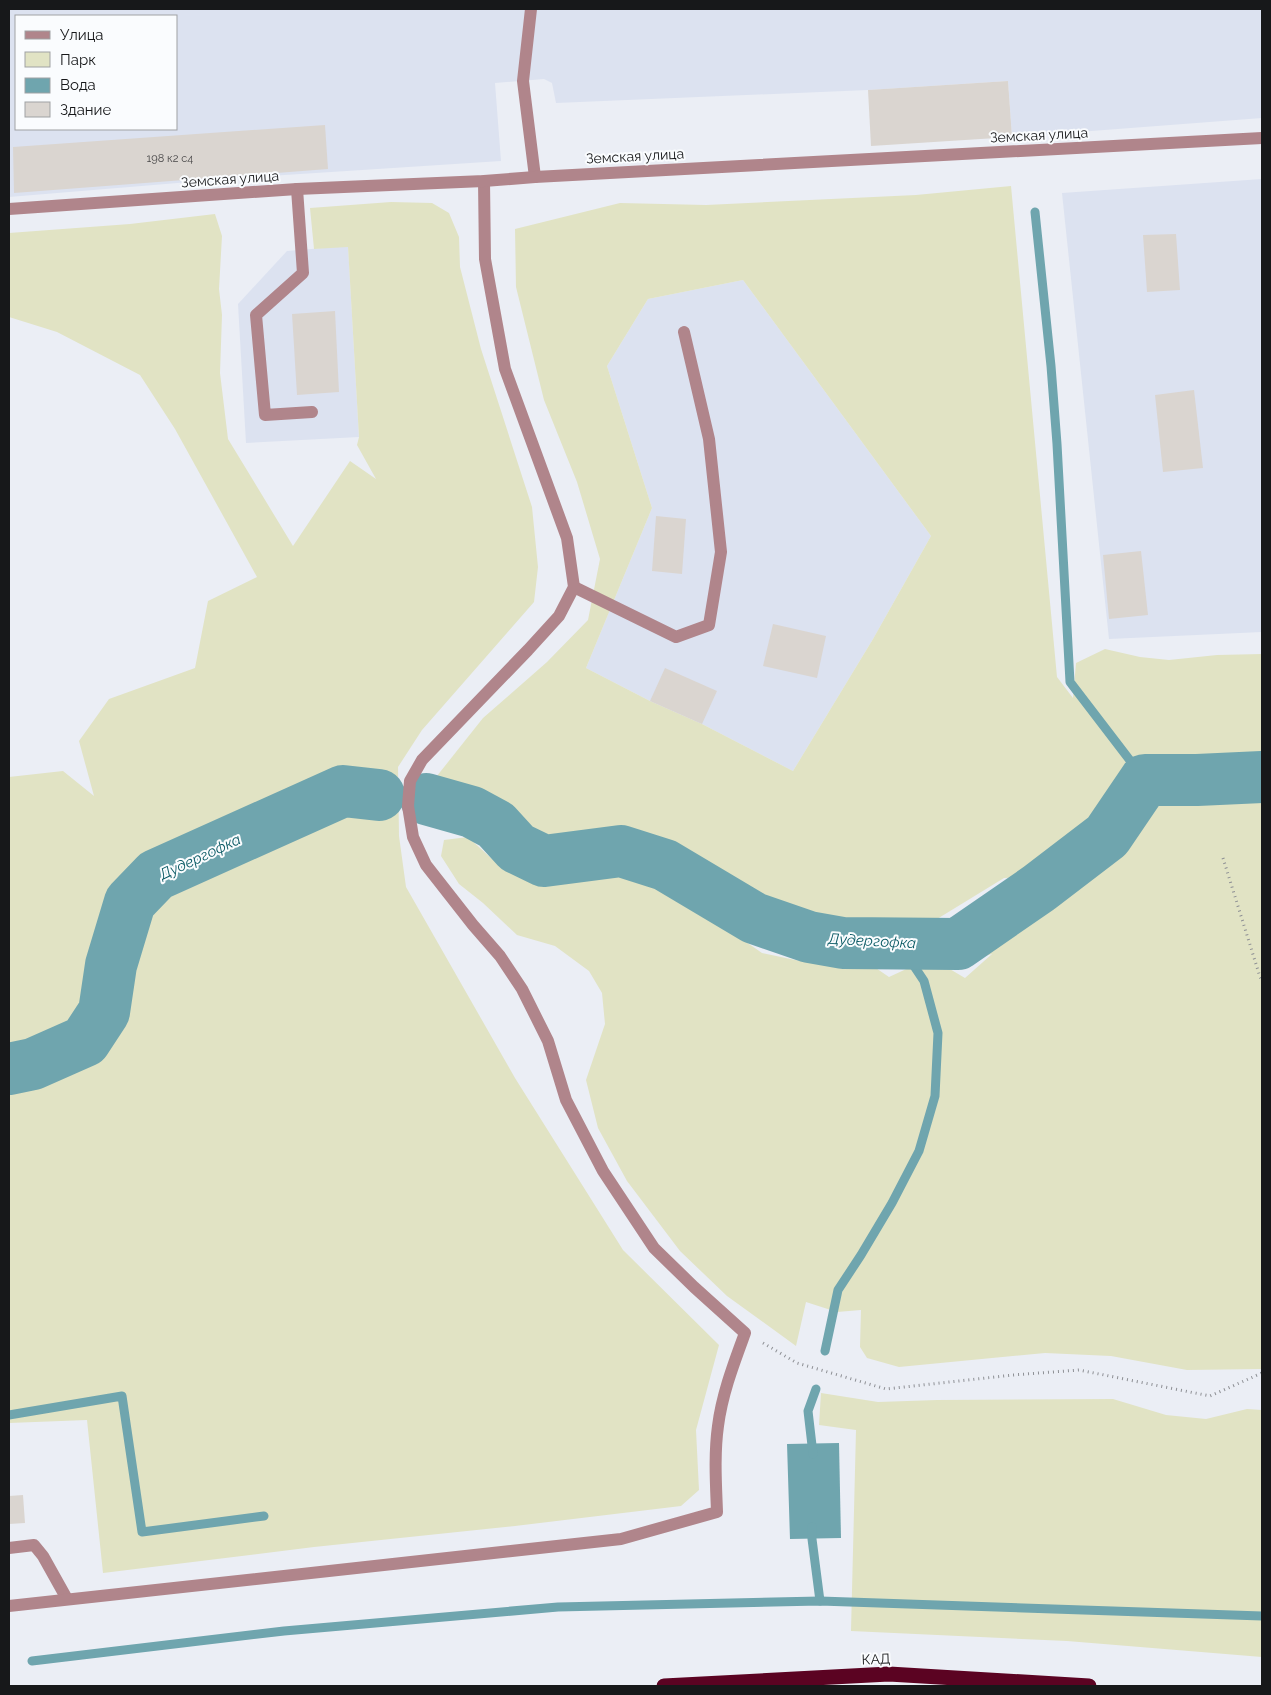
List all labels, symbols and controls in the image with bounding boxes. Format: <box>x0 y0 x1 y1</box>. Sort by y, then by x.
legend <box>15 15 178 130</box>
text: Улица <box>60 26 104 44</box>
text: Парк <box>60 51 96 69</box>
text: Вода <box>60 76 96 94</box>
text: Здание <box>60 101 112 119</box>
street label: Земская улица <box>990 124 1088 146</box>
street label: Земская улица <box>586 145 684 167</box>
house number: 198 к2 с4 <box>147 152 193 165</box>
street label: Земская улица <box>180 168 280 190</box>
water label: Дудергофка <box>155 830 244 884</box>
water label: Дудергофка <box>827 930 916 952</box>
street label: КАД <box>861 1651 891 1667</box>

